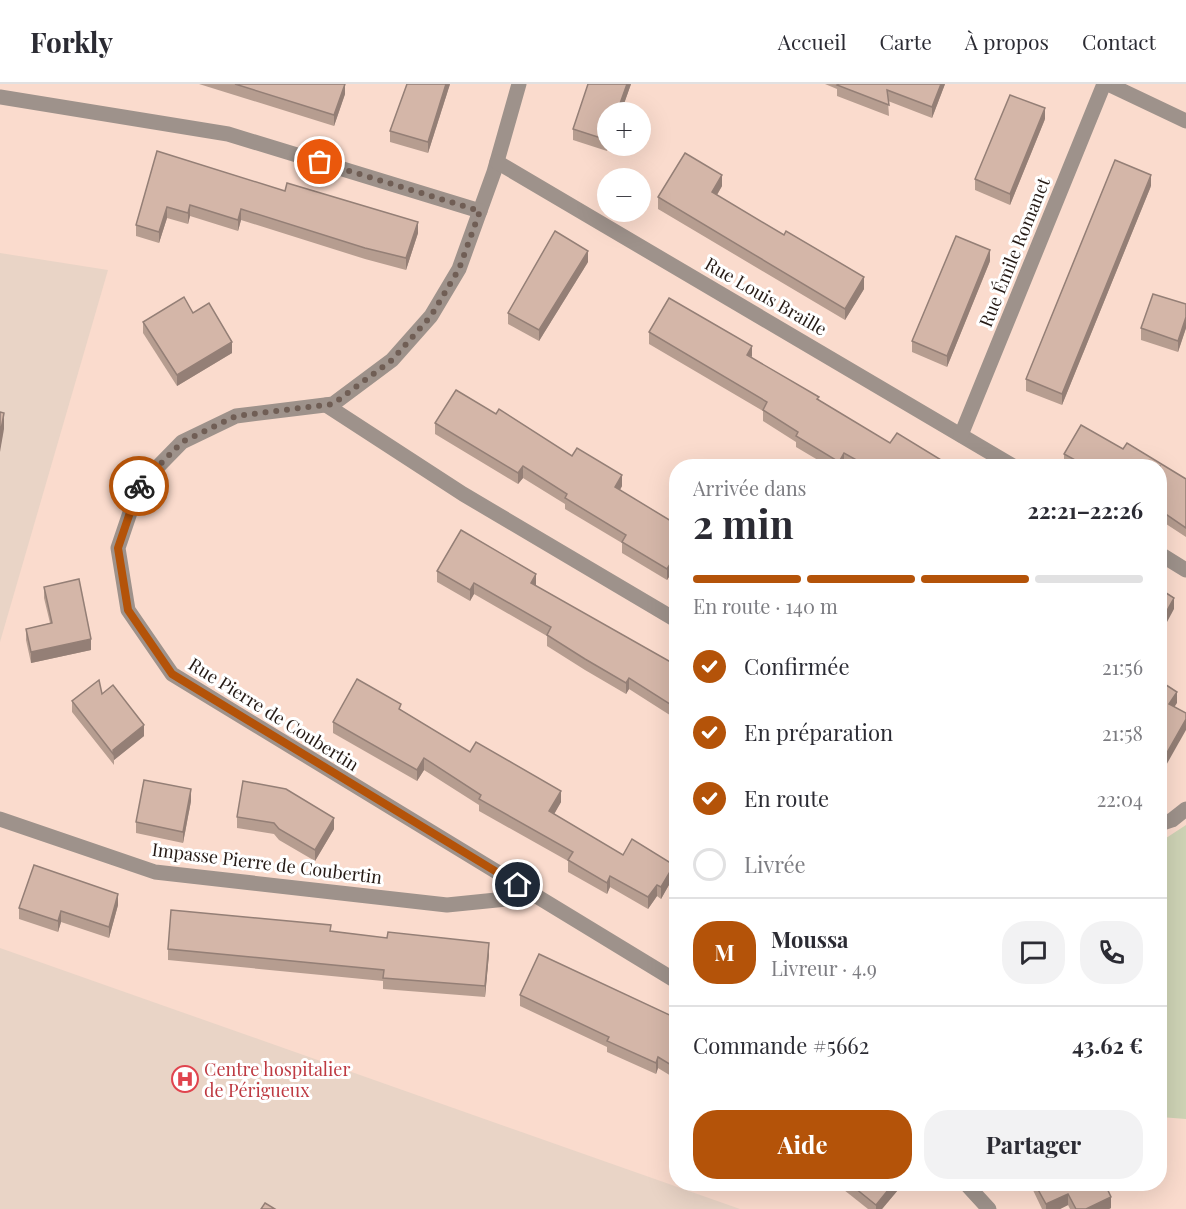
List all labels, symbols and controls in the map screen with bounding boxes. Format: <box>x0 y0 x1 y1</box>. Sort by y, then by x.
text: Forkly <box>30 23 113 60</box>
text: Accueil <box>778 27 846 55</box>
text: Carte <box>879 27 932 55</box>
text: À propos <box>965 27 1049 55</box>
text: Contact <box>1082 27 1156 55</box>
map controls <box>597 102 651 222</box>
button: + <box>597 102 651 156</box>
pin <box>294 136 345 187</box>
icon: bag <box>303 145 336 178</box>
button: − <box>597 168 651 222</box>
street label: Rue Émile Romanet <box>973 173 1055 330</box>
street label: Rue Louis Braille <box>701 251 831 341</box>
courier <box>109 456 169 516</box>
icon: bike <box>123 470 156 503</box>
text: Arrivée dans <box>693 474 807 501</box>
text: 22:21–22:26 <box>1028 495 1143 525</box>
text: 2 min <box>693 497 794 549</box>
text: En route · 140 m <box>693 592 838 619</box>
icon: check <box>693 650 726 683</box>
text: Confirmée <box>744 651 850 681</box>
street label: Rue Pierre de Coubertin <box>184 652 364 776</box>
text: 21:56 <box>1102 653 1143 680</box>
icon: check <box>693 716 726 749</box>
text: En préparation <box>744 717 893 747</box>
text: 21:58 <box>1102 719 1143 746</box>
icon: check <box>693 782 726 815</box>
text: En route <box>744 783 829 813</box>
text: 22:04 <box>1097 785 1143 812</box>
street label: Impasse Pierre de Coubertin <box>151 837 384 889</box>
text: Livrée <box>744 849 806 879</box>
pin <box>492 859 543 910</box>
icon: home <box>501 868 534 901</box>
button: chat <box>1002 921 1065 984</box>
button: phone <box>1080 921 1143 984</box>
text: Moussa <box>771 924 848 954</box>
text: M <box>714 937 735 967</box>
text: Livreur · 4.9 <box>771 954 877 981</box>
text: Commande #5662 <box>693 1030 869 1060</box>
text: 43.62 € <box>1072 1030 1143 1060</box>
place label: Centre hospitalier de Périgueux <box>204 1057 350 1102</box>
hospital icon: Centre hospitalier de Périgueux <box>170 1064 200 1094</box>
button: Aide <box>693 1110 912 1179</box>
button: Partager <box>924 1110 1143 1179</box>

